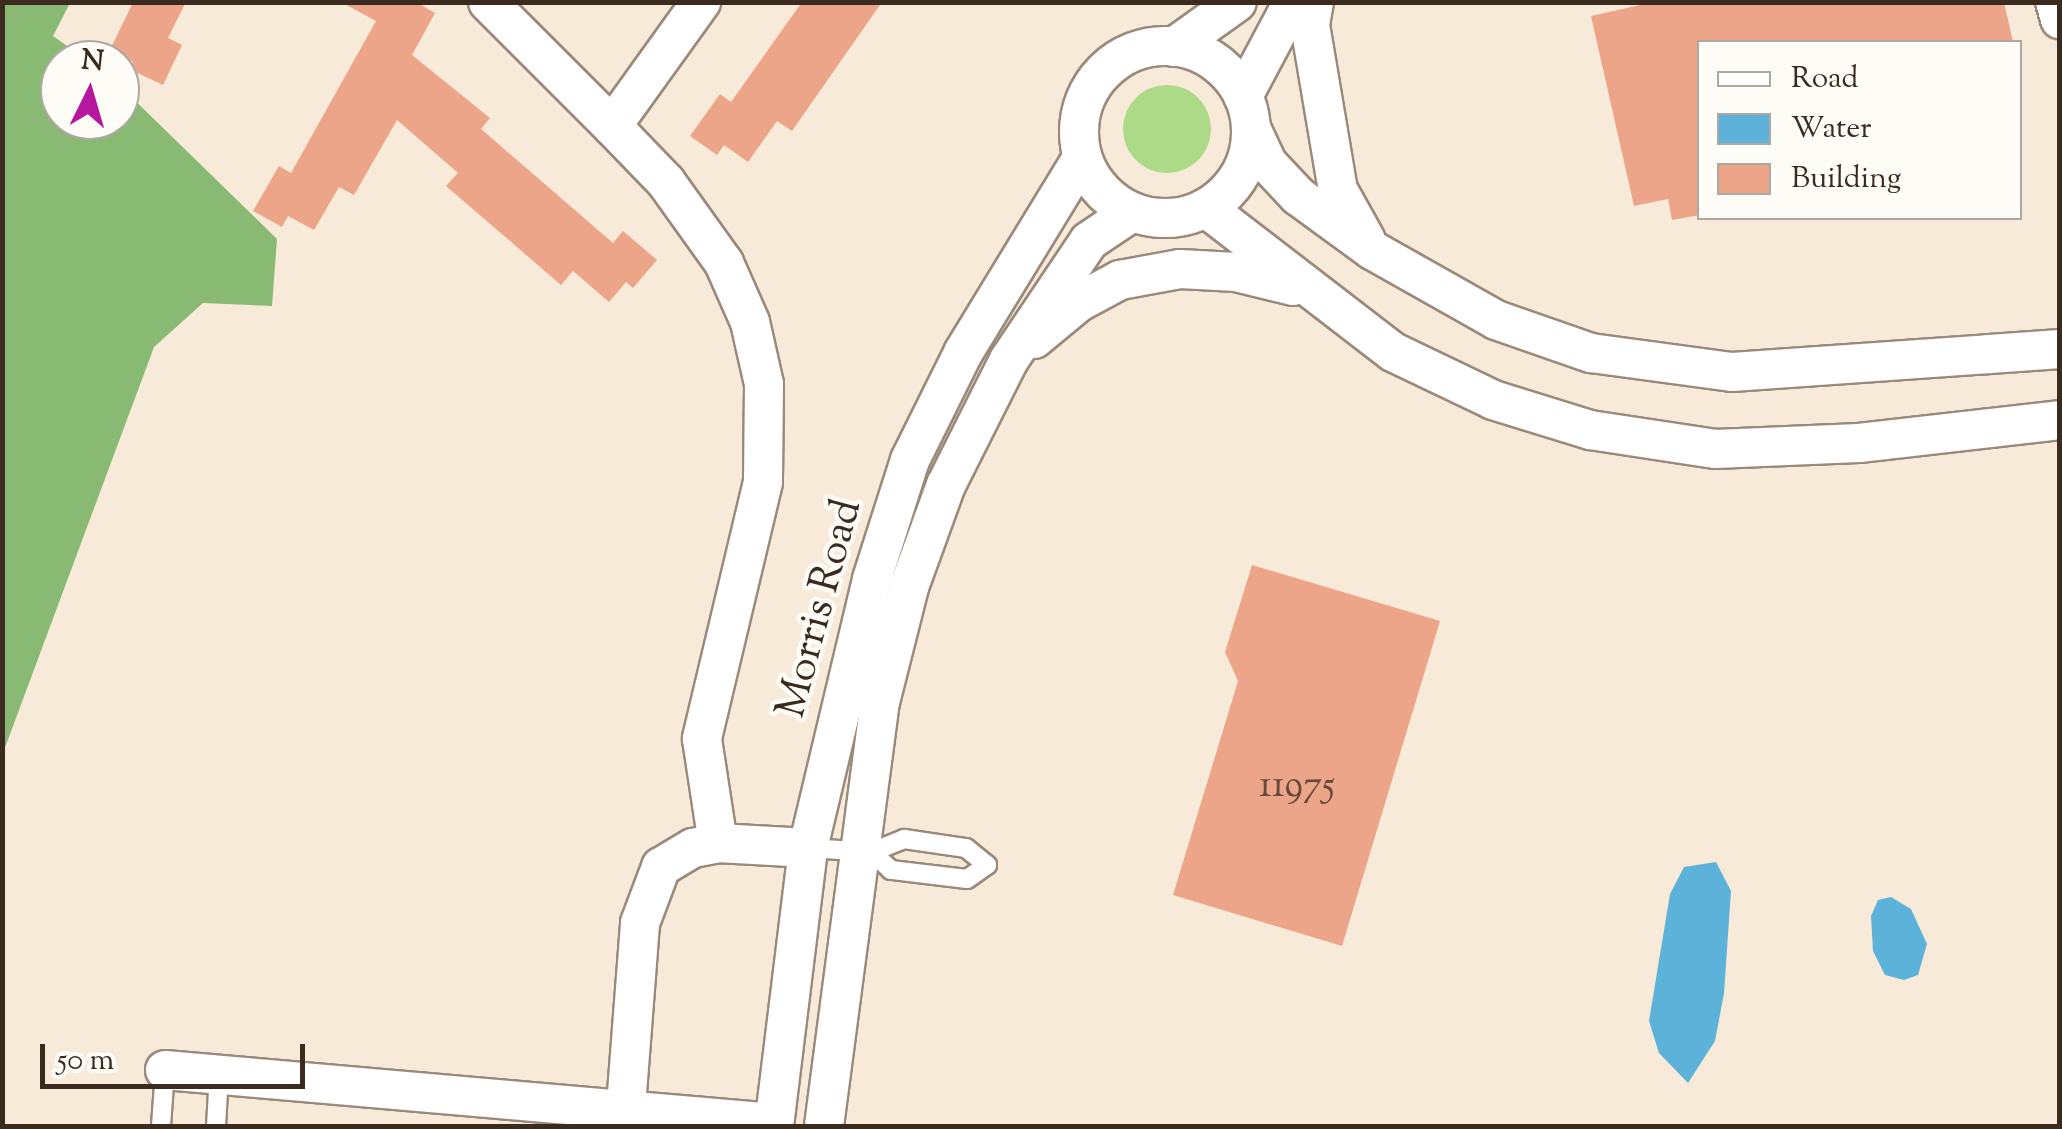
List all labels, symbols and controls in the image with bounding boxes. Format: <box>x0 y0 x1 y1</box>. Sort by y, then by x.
north arrow <box>40 40 140 140</box>
legend <box>1697 40 2022 220</box>
text: N <box>80 41 105 83</box>
text: Road <box>1791 58 1858 101</box>
text: Water <box>1791 108 1872 151</box>
text: Building <box>1791 158 1901 201</box>
street label: Morris Road <box>768 494 874 724</box>
house number: 11975 <box>1259 765 1335 811</box>
scale bar <box>45 1024 310 1086</box>
text: 50 m <box>57 1040 114 1083</box>

